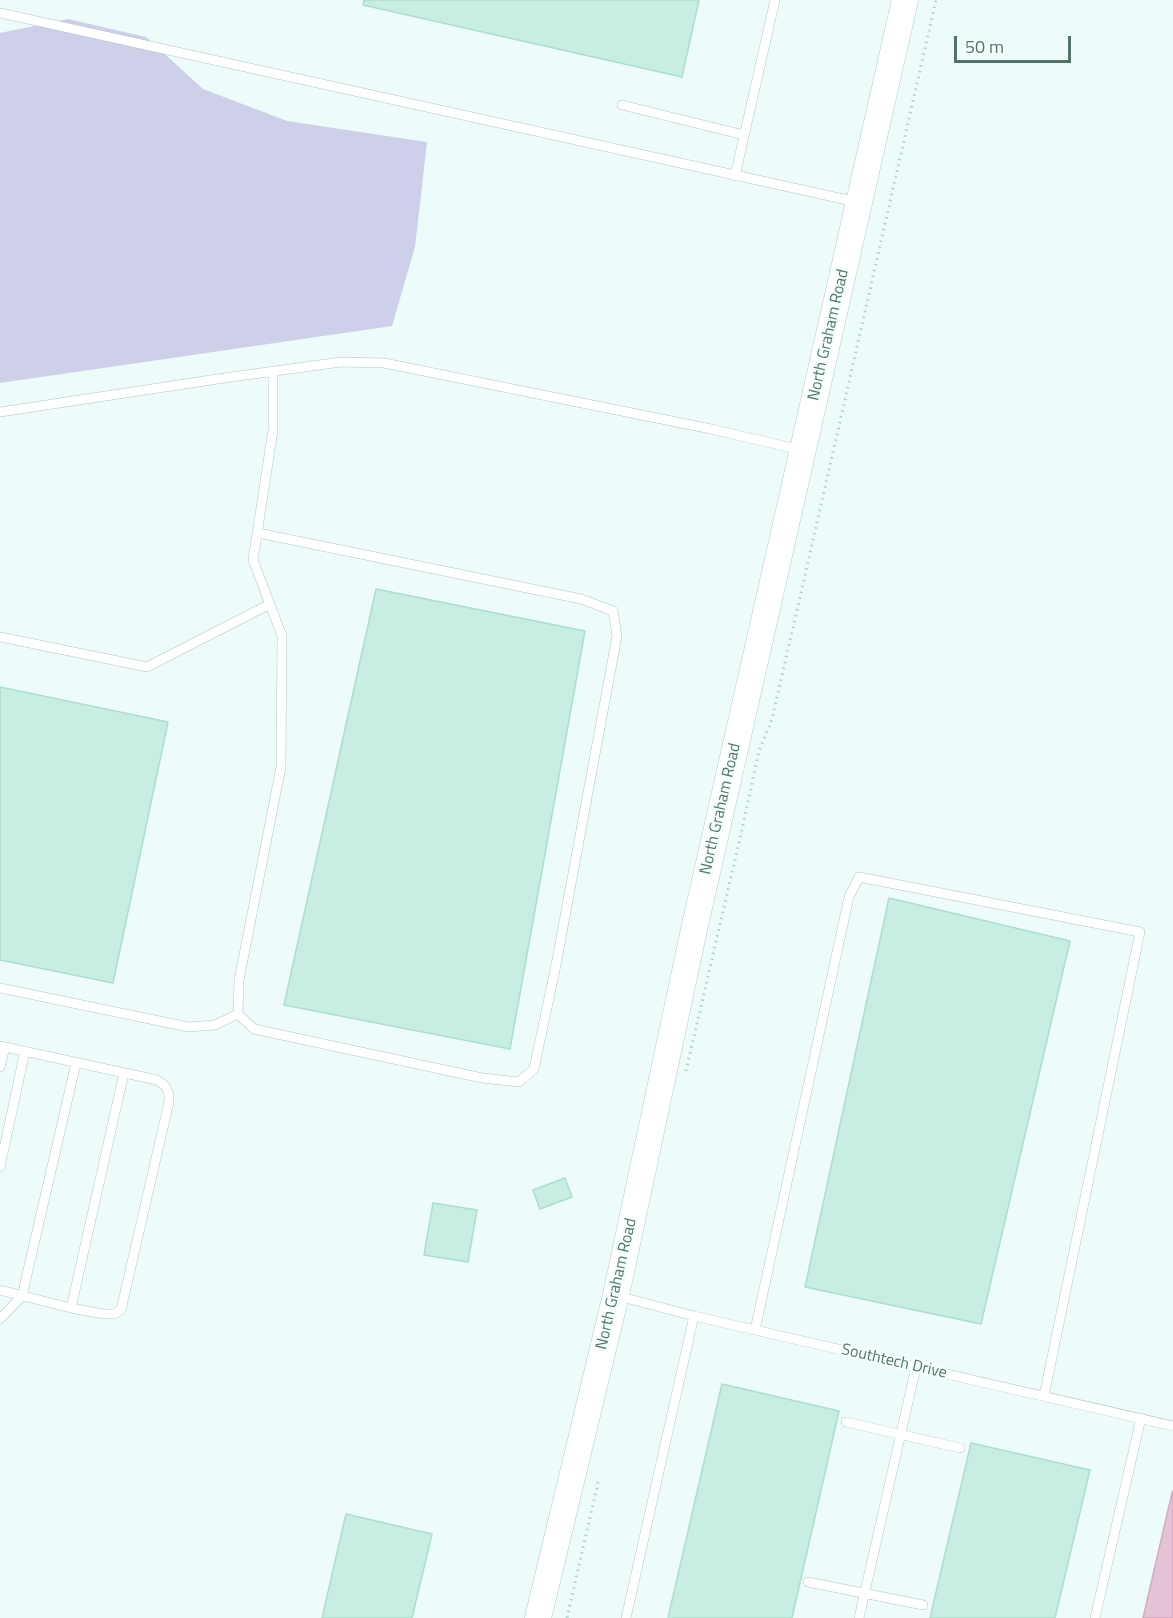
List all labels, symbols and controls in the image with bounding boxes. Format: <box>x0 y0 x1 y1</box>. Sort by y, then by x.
scale bar <box>957 24 1074 62</box>
text: 50 m <box>965 33 1004 60</box>
street label: North Graham Road <box>805 268 853 402</box>
street label: North Graham Road <box>697 742 745 876</box>
street label: North Graham Road <box>593 1217 641 1351</box>
street label: Southtech Drive <box>839 1341 949 1383</box>

